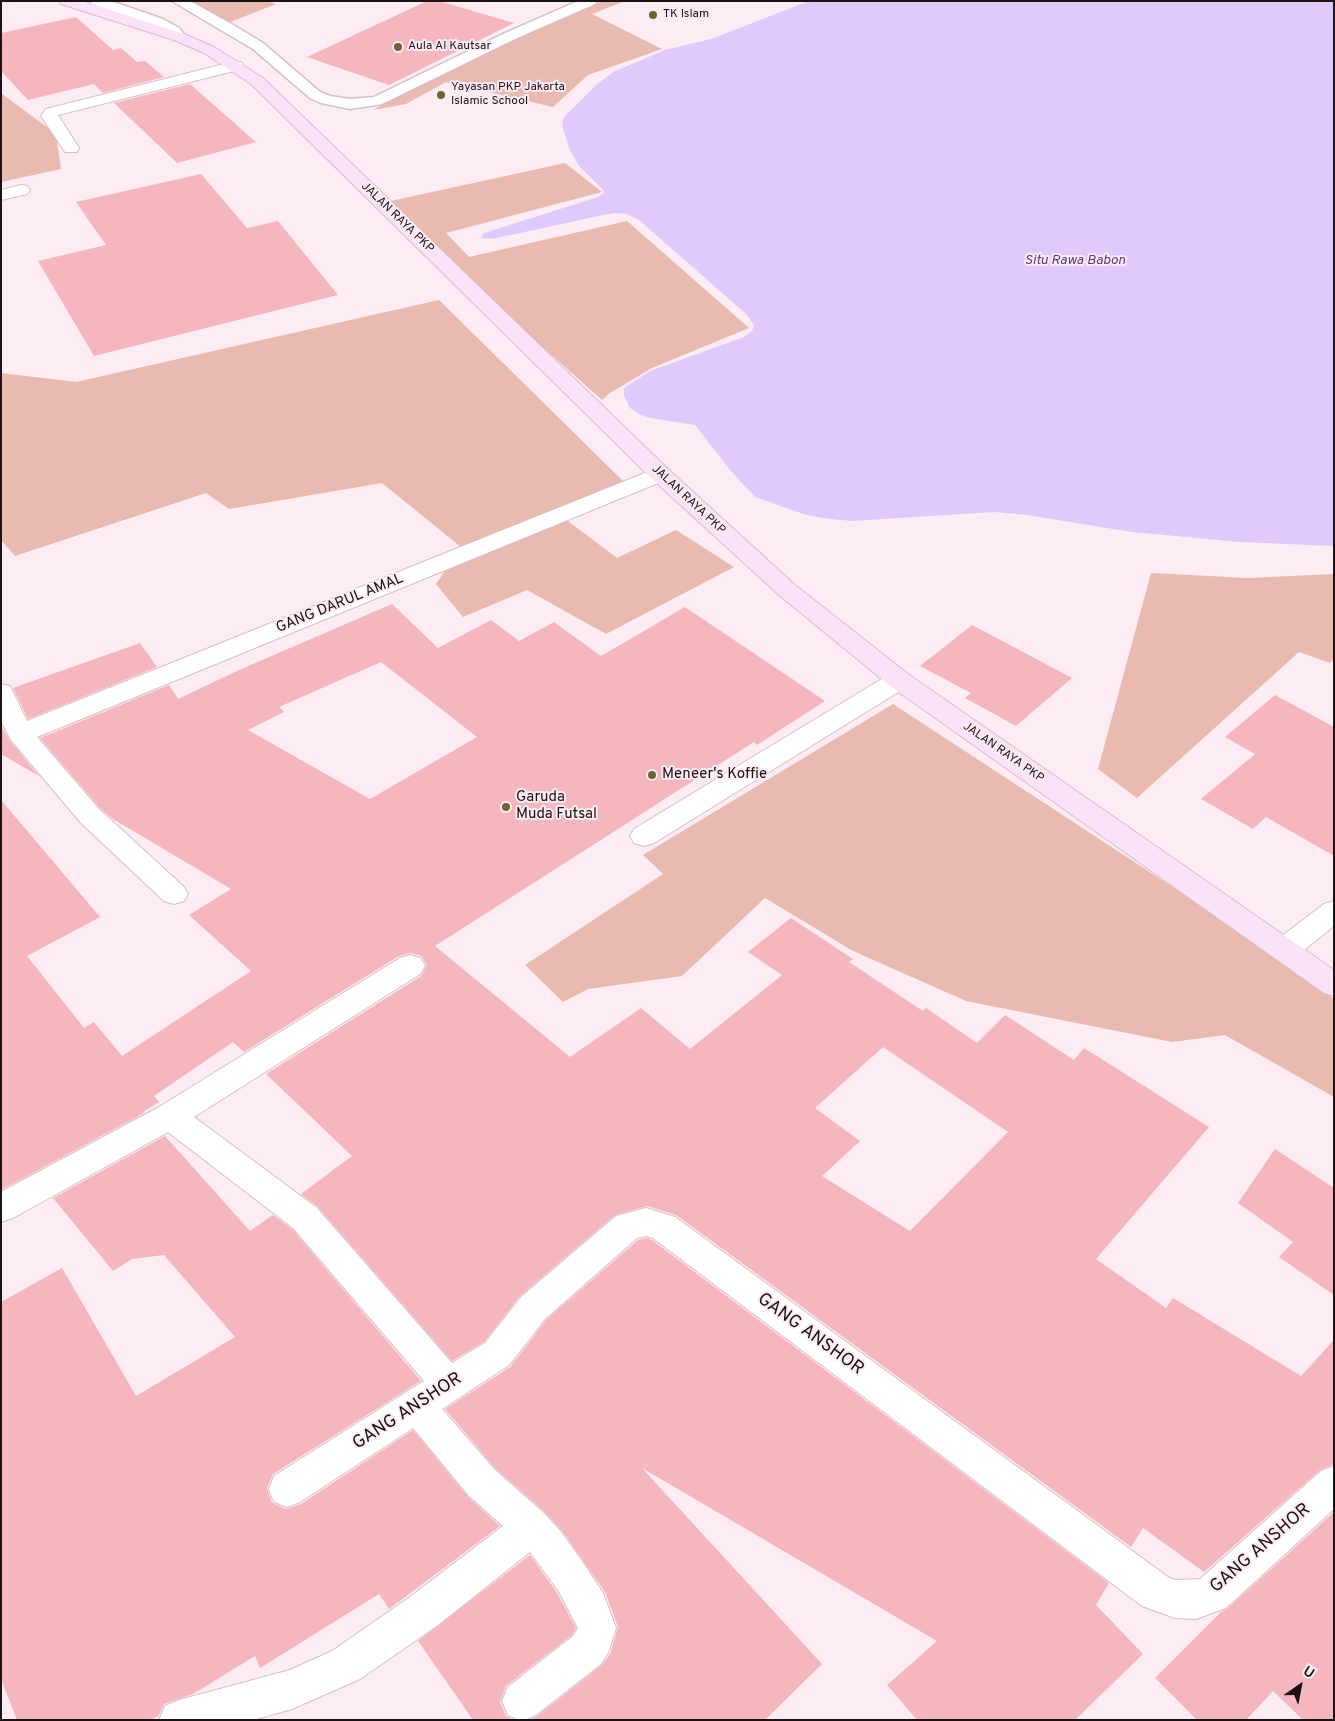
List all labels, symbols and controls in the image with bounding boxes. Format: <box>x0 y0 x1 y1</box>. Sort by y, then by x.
place label: TK Islam <box>663 8 709 22</box>
marker: TK Islam <box>647 9 659 21</box>
place label: Aula Al Kautsar <box>408 40 491 54</box>
marker: Aula Al Kautsar <box>392 41 404 53</box>
place label: Yayasan PKP Jakarta Islamic School <box>451 81 565 109</box>
marker: Yayasan PKP Jakarta Islamic School <box>435 89 447 101</box>
street label: JALAN RAYA PKP <box>358 180 436 256</box>
water label: Situ Rawa Babon <box>1025 253 1125 269</box>
street label: JALAN RAYA PKP <box>648 462 728 538</box>
street label: GANG DARUL AMAL <box>274 570 406 638</box>
street label: JALAN RAYA PKP <box>960 720 1046 786</box>
place label: Meneer's Koffie <box>662 766 767 784</box>
marker: Meneer's Koffie <box>646 769 658 781</box>
place label: Garuda Muda Futsal <box>516 789 597 824</box>
marker: Garuda Muda Futsal <box>500 801 512 813</box>
street label: GANG ANSHOR <box>753 1289 867 1381</box>
street label: GANG ANSHOR <box>349 1369 467 1455</box>
street label: GANG ANSHOR <box>1206 1499 1316 1599</box>
north arrow <box>1275 1661 1325 1711</box>
text: U <box>1300 1663 1317 1683</box>

